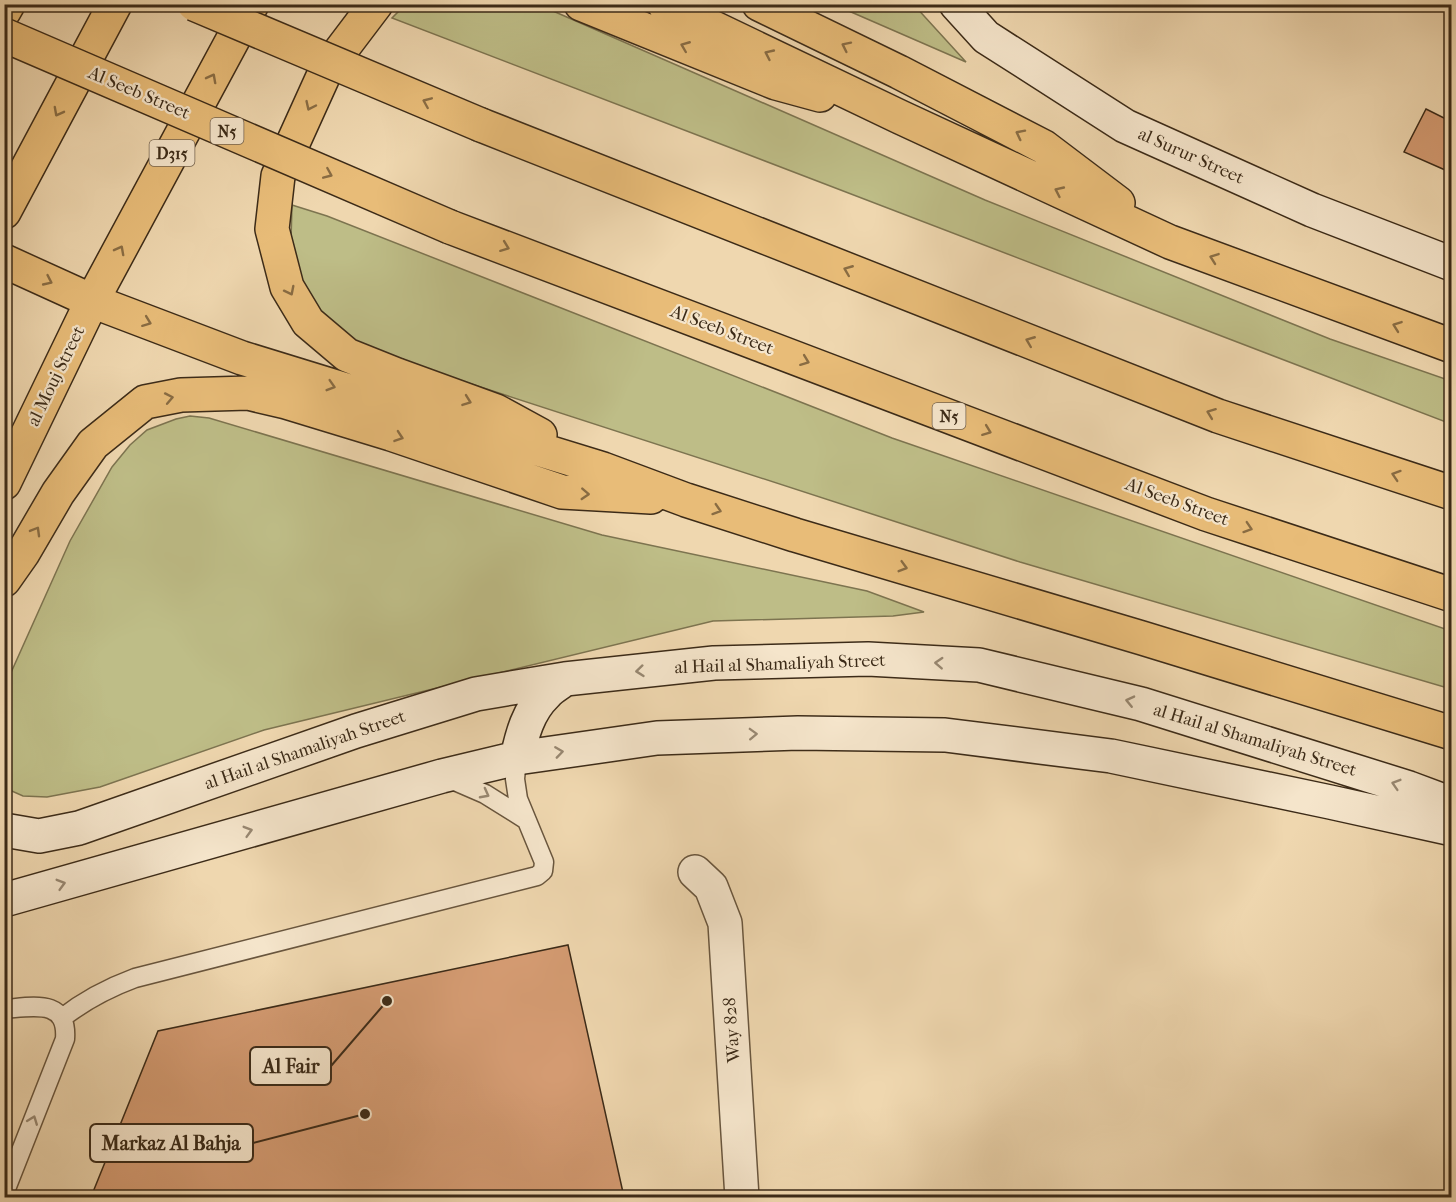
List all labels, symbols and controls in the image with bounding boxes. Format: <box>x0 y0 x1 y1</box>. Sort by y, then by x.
one-way arrow <box>680 41 691 53</box>
one-way arrow <box>842 42 853 54</box>
one-way arrow <box>764 50 775 62</box>
street label: Al Seeb Street <box>84 62 194 124</box>
one-way arrow <box>205 74 216 84</box>
one-way arrow <box>423 98 434 110</box>
one-way arrow <box>305 99 317 110</box>
one-way arrow <box>54 105 65 116</box>
road number: N5 <box>210 118 244 144</box>
street label: al Surur Street <box>1135 123 1248 189</box>
one-way arrow <box>1016 130 1026 141</box>
road number: D315 <box>150 140 195 166</box>
one-way arrow <box>322 167 333 179</box>
one-way arrow <box>1055 186 1066 198</box>
one-way arrow <box>499 240 510 253</box>
one-way arrow <box>113 245 124 256</box>
one-way arrow <box>1209 253 1219 266</box>
one-way arrow <box>843 265 854 277</box>
one-way arrow <box>42 274 53 286</box>
one-way arrow <box>282 284 294 295</box>
street label: Al Seeb Street <box>667 300 777 359</box>
one-way arrow <box>141 315 152 327</box>
one-way arrow <box>1392 320 1402 333</box>
street label: al Mouj Street <box>23 322 89 429</box>
one-way arrow <box>1025 336 1035 349</box>
one-way arrow <box>799 354 810 367</box>
one-way arrow <box>325 379 336 391</box>
one-way arrow <box>164 392 174 405</box>
one-way arrow <box>461 393 472 406</box>
road number: N5 <box>932 403 966 429</box>
one-way arrow <box>1206 408 1217 420</box>
one-way arrow <box>981 423 992 436</box>
one-way arrow <box>393 429 404 442</box>
one-way arrow <box>1391 469 1402 482</box>
street label: Al Seeb Street <box>1122 473 1232 531</box>
one-way arrow <box>581 487 590 500</box>
one-way arrow <box>711 502 721 515</box>
one-way arrow <box>1242 521 1253 533</box>
one-way arrow <box>28 527 40 537</box>
one-way arrow <box>897 560 908 572</box>
street label: al Hail al Shamaliyah Street <box>674 650 886 678</box>
one-way arrow <box>935 657 944 670</box>
one-way arrow <box>635 664 645 677</box>
one-way arrow <box>1125 695 1135 708</box>
street label: al Hail al Shamaliyah Street <box>1151 699 1360 781</box>
street label: al Hail al Shamaliyah Street <box>202 705 409 794</box>
one-way arrow <box>749 728 758 741</box>
one-way arrow <box>555 746 564 758</box>
one-way arrow <box>1392 779 1402 791</box>
one-way arrow <box>479 787 490 799</box>
one-way arrow <box>243 825 253 838</box>
one-way arrow <box>55 879 66 891</box>
street label: Way 828 <box>719 997 745 1064</box>
callout: Al Fair <box>250 1047 331 1085</box>
text: Al Fair <box>260 1055 320 1078</box>
one-way arrow <box>26 1115 39 1126</box>
callout: Markaz Al Bahja <box>90 1124 253 1162</box>
text: Markaz Al Bahja <box>100 1132 241 1155</box>

